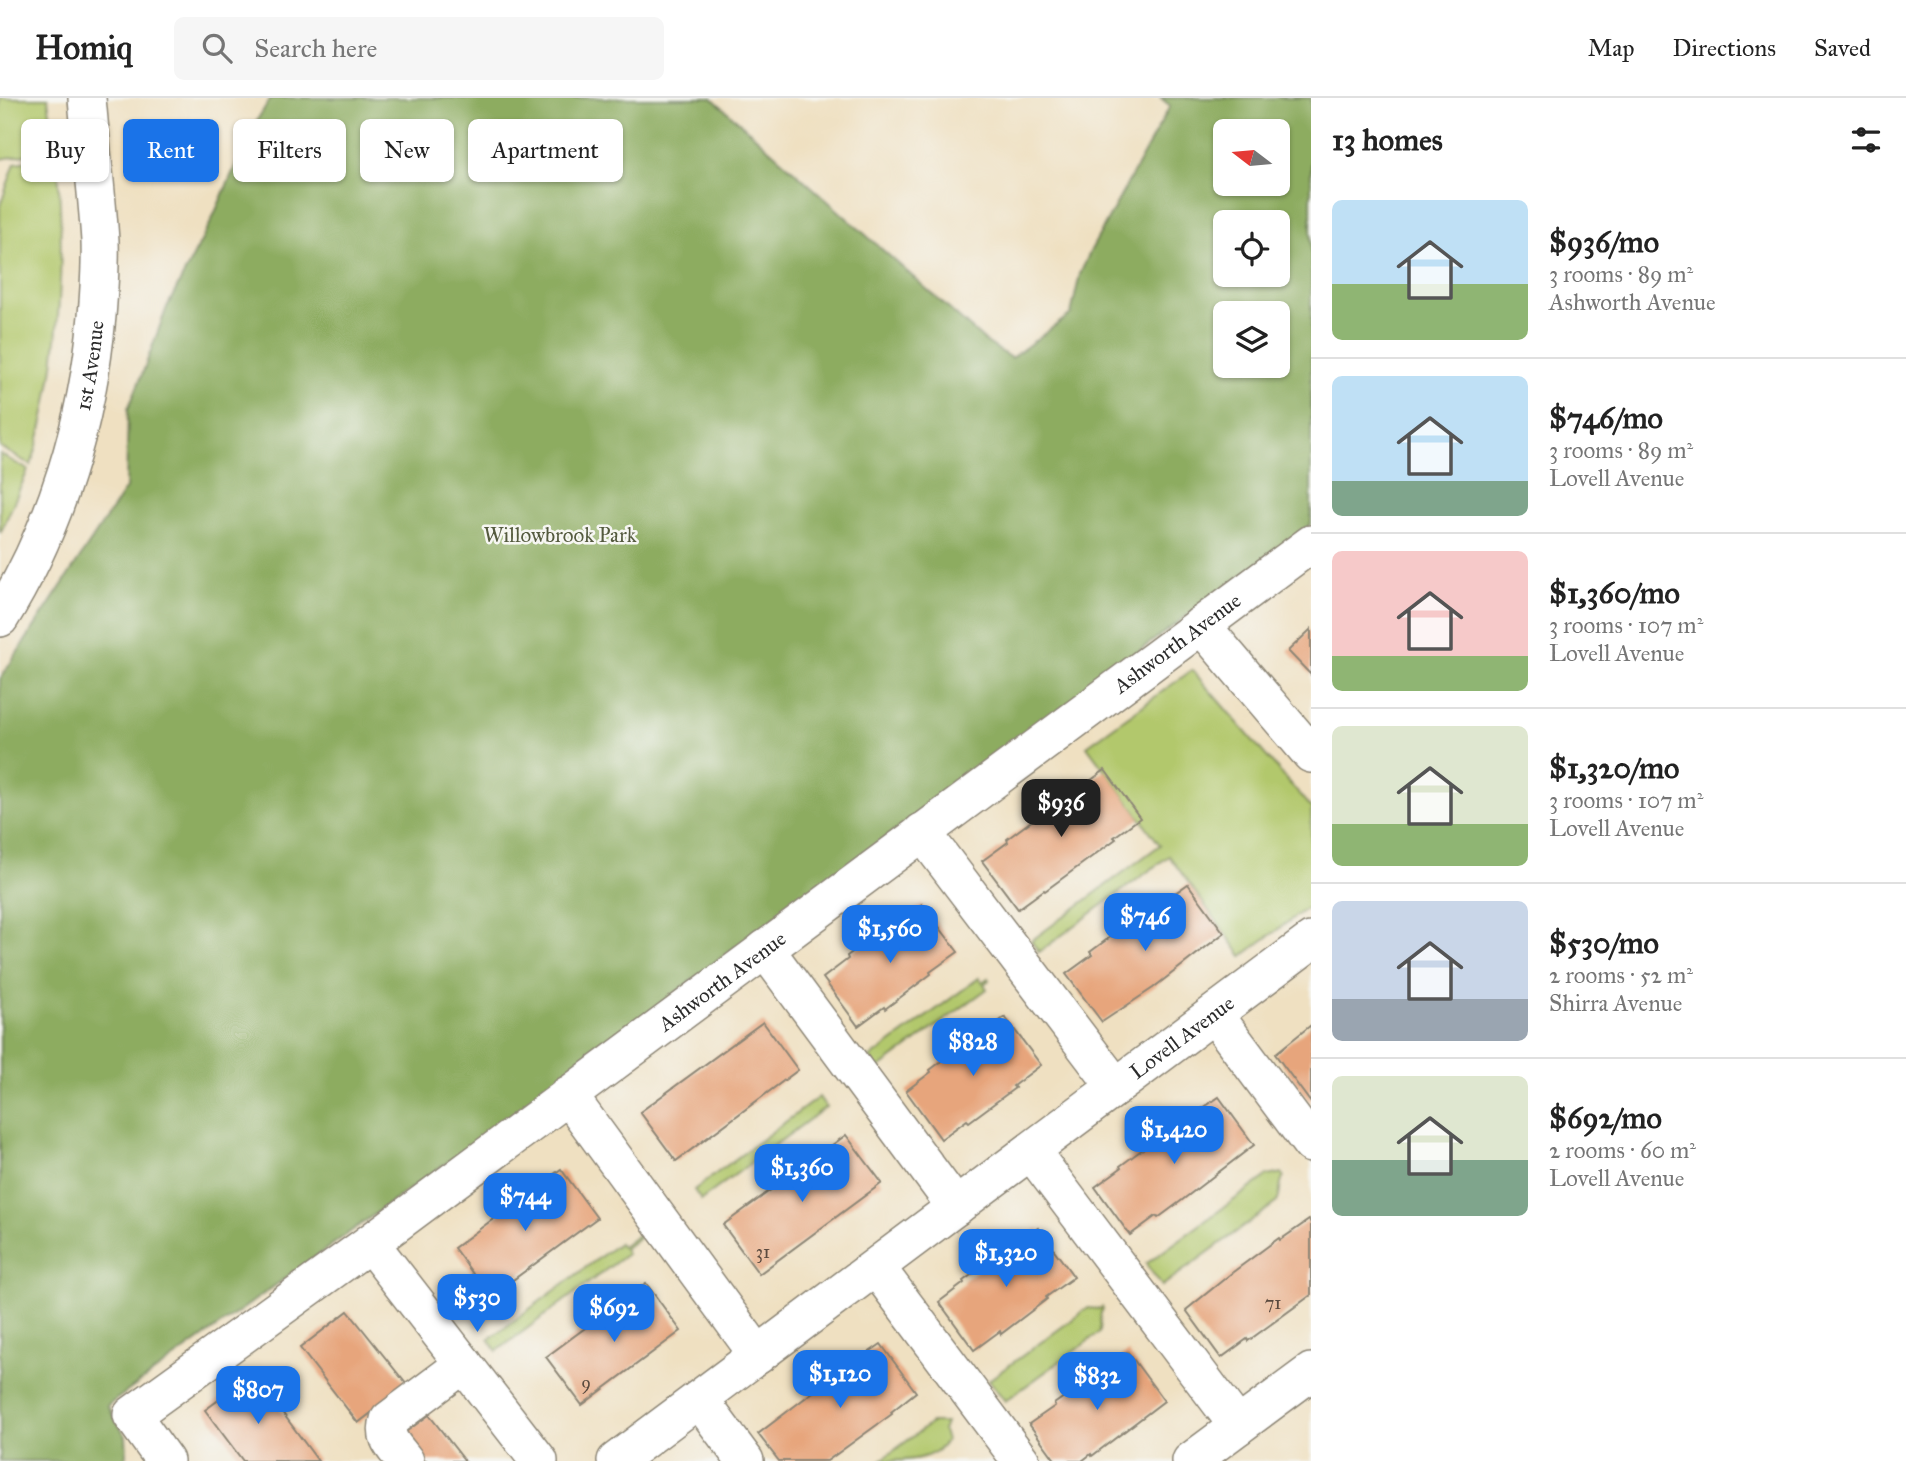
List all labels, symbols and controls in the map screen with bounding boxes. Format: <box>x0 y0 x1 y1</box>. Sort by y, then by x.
search box <box>174 17 664 80</box>
text: Homiq <box>35 28 132 68</box>
icon: search <box>198 29 236 67</box>
text: Search here <box>254 32 377 64</box>
text: Map <box>1588 33 1635 63</box>
text: Directions <box>1673 33 1776 63</box>
text: Saved <box>1814 33 1871 63</box>
chip: Buy <box>21 119 109 182</box>
chip: Rent <box>123 119 219 182</box>
chip: Filters <box>233 119 346 182</box>
chip: New <box>360 119 454 182</box>
chip: Apartment <box>468 119 623 182</box>
north arrow <box>1213 119 1290 196</box>
map controls <box>1213 119 1290 378</box>
icon: filters <box>1847 121 1885 159</box>
text: 13 homes <box>1332 122 1443 158</box>
button: locate <box>1213 210 1290 287</box>
text: $936/mo <box>1549 224 1659 260</box>
icon: home <box>1388 228 1472 312</box>
text: 3 rooms · 89 m² <box>1549 260 1693 288</box>
text: Ashworth Avenue <box>1549 288 1716 316</box>
button: layers <box>1213 301 1290 378</box>
street label: 1st Avenue <box>70 319 110 413</box>
text: $746/mo <box>1549 400 1663 436</box>
icon: home <box>1388 404 1472 488</box>
text: 3 rooms · 89 m² <box>1549 436 1693 464</box>
text: Lovell Avenue <box>1549 464 1684 492</box>
park label: Willowbrook Park <box>484 522 637 548</box>
text: $1,360/mo <box>1549 575 1680 611</box>
icon: home <box>1388 579 1472 663</box>
street label: Ashworth Avenue <box>1108 587 1246 700</box>
text: 3 rooms · 107 m² <box>1549 611 1703 639</box>
text: Lovell Avenue <box>1549 639 1684 667</box>
text: $1,320/mo <box>1549 750 1679 786</box>
icon: home <box>1388 754 1472 838</box>
pin: $936 <box>1020 780 1102 839</box>
text: 3 rooms · 107 m² <box>1549 786 1703 814</box>
text: $936 <box>1037 788 1085 816</box>
text: Lovell Avenue <box>1549 814 1684 842</box>
pin: $746 <box>1104 894 1186 953</box>
text: $746 <box>1120 902 1170 930</box>
pin: $1,560 <box>833 906 947 965</box>
text: $1,560 <box>858 914 922 942</box>
street label: Ashworth Avenue <box>653 925 791 1038</box>
text: $530/mo <box>1549 925 1659 961</box>
icon: home <box>1388 929 1472 1013</box>
text: 2 rooms · 52 m² <box>1549 961 1693 989</box>
text: Shirra Avenue <box>1549 989 1682 1017</box>
street label: Lovell Avenue <box>1125 990 1240 1085</box>
pin: $828 <box>932 1018 1014 1078</box>
text: $828 <box>948 1027 998 1055</box>
text: $692/mo <box>1549 1100 1662 1136</box>
icon: home <box>1388 1104 1472 1188</box>
pin: $1,420 <box>1117 1107 1231 1166</box>
text: $1,420 <box>1141 1115 1207 1143</box>
text: 2 rooms · 60 m² <box>1549 1136 1696 1164</box>
pin: $1,360 <box>745 1144 859 1204</box>
text: $1,360 <box>770 1153 834 1181</box>
text: Lovell Avenue <box>1549 1164 1684 1192</box>
pin: $744 <box>484 1174 566 1233</box>
text: $744 <box>499 1182 551 1210</box>
pin: $1,320 <box>949 1230 1063 1289</box>
text: $1,320 <box>975 1238 1037 1266</box>
house number: 31 <box>756 1241 770 1263</box>
pin: $530 <box>436 1274 518 1334</box>
text: $530 <box>453 1283 501 1311</box>
pin: $692 <box>573 1284 655 1344</box>
house number: 71 <box>1265 1292 1281 1314</box>
text: $692 <box>589 1293 639 1321</box>
pin: $1,120 <box>783 1350 897 1410</box>
pin: $832 <box>1056 1352 1138 1412</box>
text: $1,120 <box>809 1359 871 1387</box>
text: $832 <box>1074 1361 1120 1389</box>
pin: $807 <box>217 1366 299 1426</box>
house number: 9 <box>581 1372 591 1394</box>
text: $807 <box>232 1375 284 1403</box>

